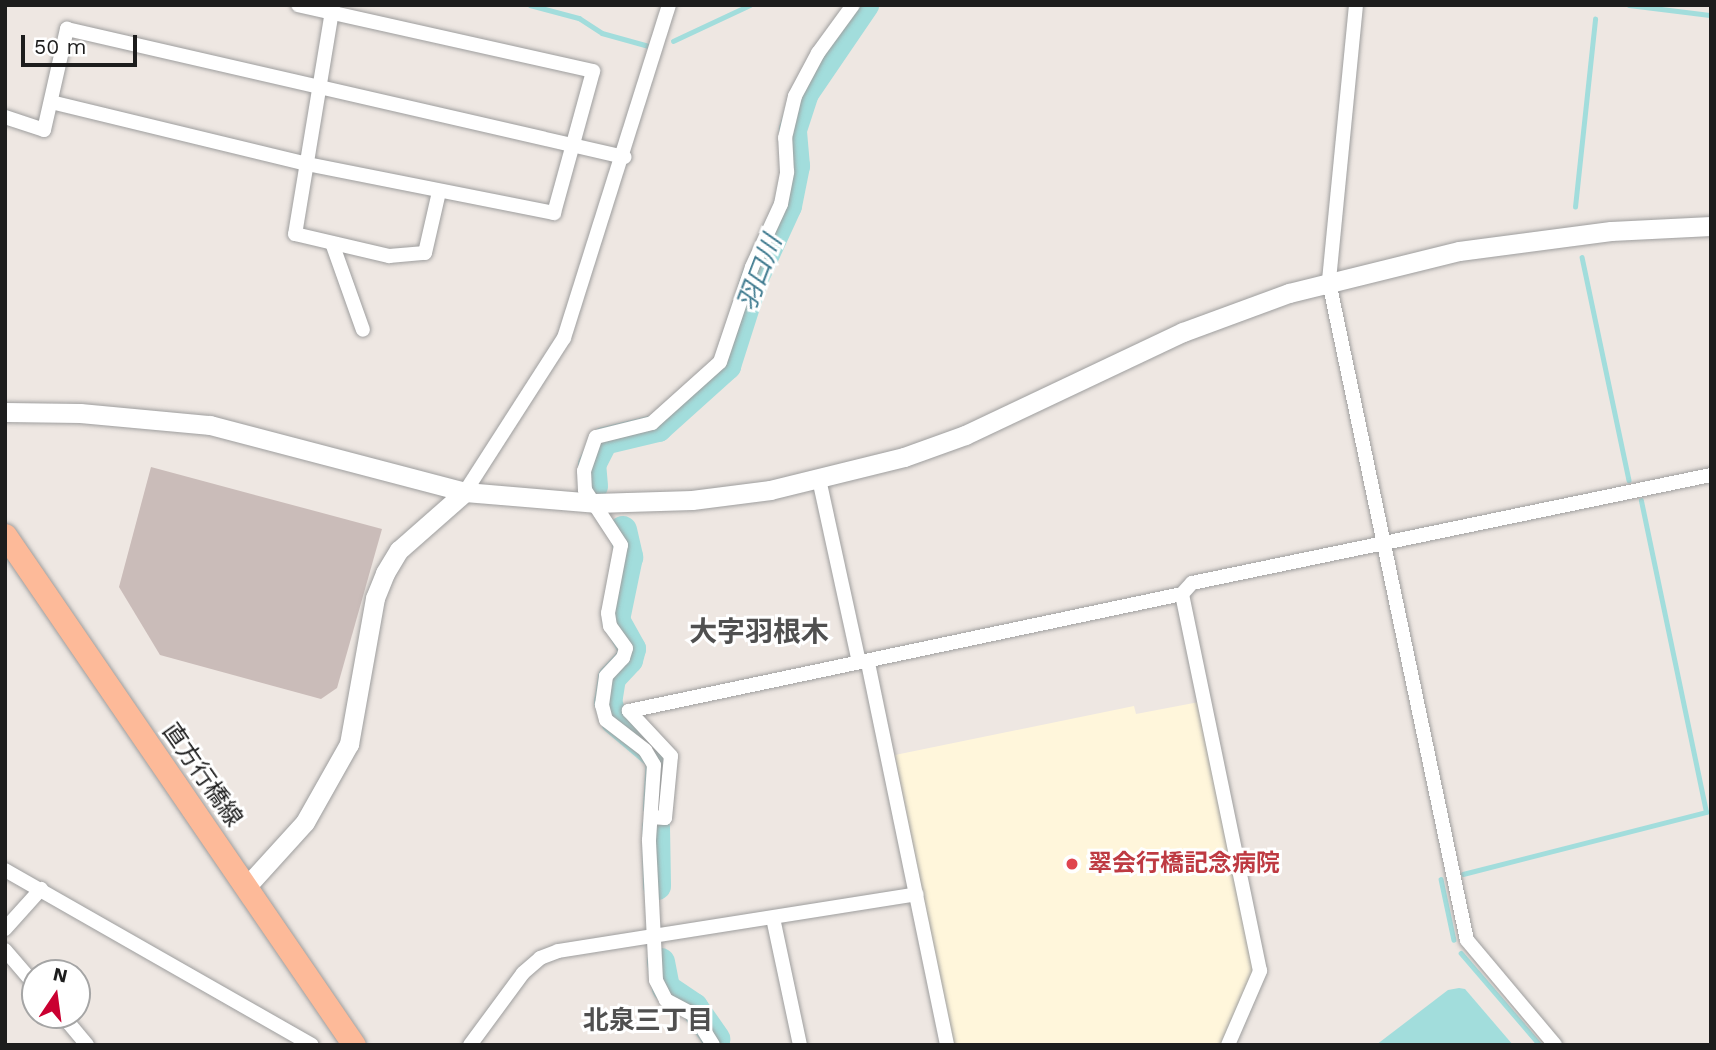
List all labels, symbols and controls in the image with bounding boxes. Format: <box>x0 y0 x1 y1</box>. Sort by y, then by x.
scale bar <box>24 21 140 65</box>
text: 50 m <box>34 34 86 59</box>
water label: 羽口川 <box>731 231 789 315</box>
district label: 大字羽根木 <box>689 615 829 649</box>
street label: 直方行橋線 <box>156 718 248 832</box>
place label: 翠会行橋記念病院 <box>1088 850 1280 878</box>
marker: 翠会行橋記念病院 <box>1062 854 1082 874</box>
north arrow <box>21 959 91 1029</box>
text: N <box>51 962 70 988</box>
district label: 北泉三丁目 <box>583 1005 713 1037</box>

